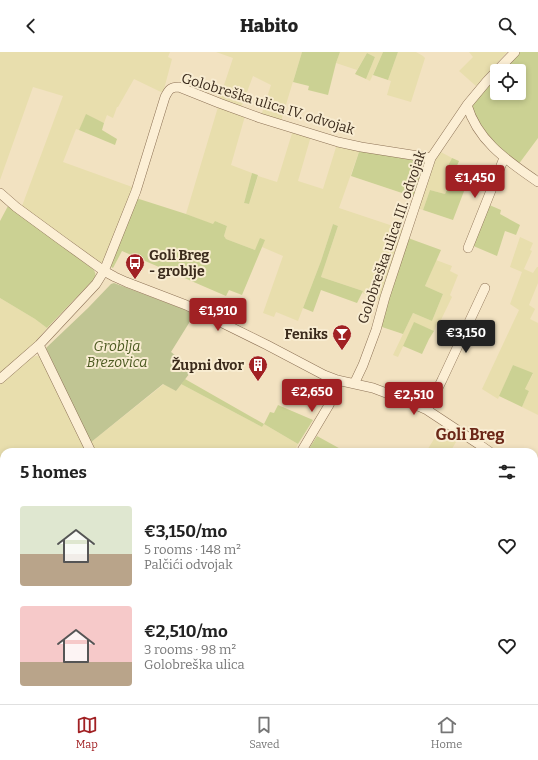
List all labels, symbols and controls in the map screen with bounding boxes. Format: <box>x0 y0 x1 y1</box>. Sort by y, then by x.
icon: back <box>20 15 42 37</box>
text: Habito <box>240 15 298 37</box>
icon: search <box>496 15 518 37</box>
map controls <box>490 64 526 100</box>
button: locate <box>490 64 526 100</box>
street label: Golobreška ulica IV. odvojak <box>179 70 357 139</box>
street label: Golobreška ulica III. odvojak <box>354 148 430 326</box>
pin: €1,450 <box>442 165 508 199</box>
text: €1,450 <box>455 170 495 185</box>
place label: Goli Breg - groblje <box>149 247 209 280</box>
bus stop icon: Goli Breg - groblje <box>124 252 146 280</box>
pin: €1,910 <box>185 298 251 332</box>
text: €1,910 <box>198 303 238 318</box>
pin: €3,150 <box>433 320 499 354</box>
bar icon: Feniks <box>331 323 353 351</box>
text: €3,150 <box>446 325 486 340</box>
place label: Feniks <box>285 326 328 343</box>
park label: Groblja Brezovica <box>87 338 147 371</box>
building icon: Župni dvor <box>247 354 269 382</box>
place label: Župni dvor <box>172 356 244 374</box>
pin: €2,650 <box>279 379 345 413</box>
pin: €2,510 <box>381 382 447 416</box>
text: €2,650 <box>291 384 333 399</box>
text: €2,510 <box>394 387 434 402</box>
district label: Goli Breg <box>435 425 505 444</box>
icon: filters <box>496 461 518 483</box>
text: 5 homes <box>20 462 87 483</box>
text: €3,150/mo <box>144 521 227 542</box>
icon: home <box>52 522 100 570</box>
icon: heart <box>496 535 518 557</box>
text: 5 rooms · 148 m² <box>144 542 241 557</box>
text: Palčići odvojak <box>144 557 233 572</box>
text: €2,510/mo <box>144 621 228 642</box>
icon: home <box>52 622 100 670</box>
icon: heart <box>496 635 518 657</box>
text: 3 rooms · 98 m² <box>144 642 236 657</box>
text: Golobreška ulica <box>144 657 245 672</box>
tab: Map <box>76 714 98 751</box>
tab: Saved <box>249 714 279 751</box>
tab: Home <box>431 714 462 751</box>

